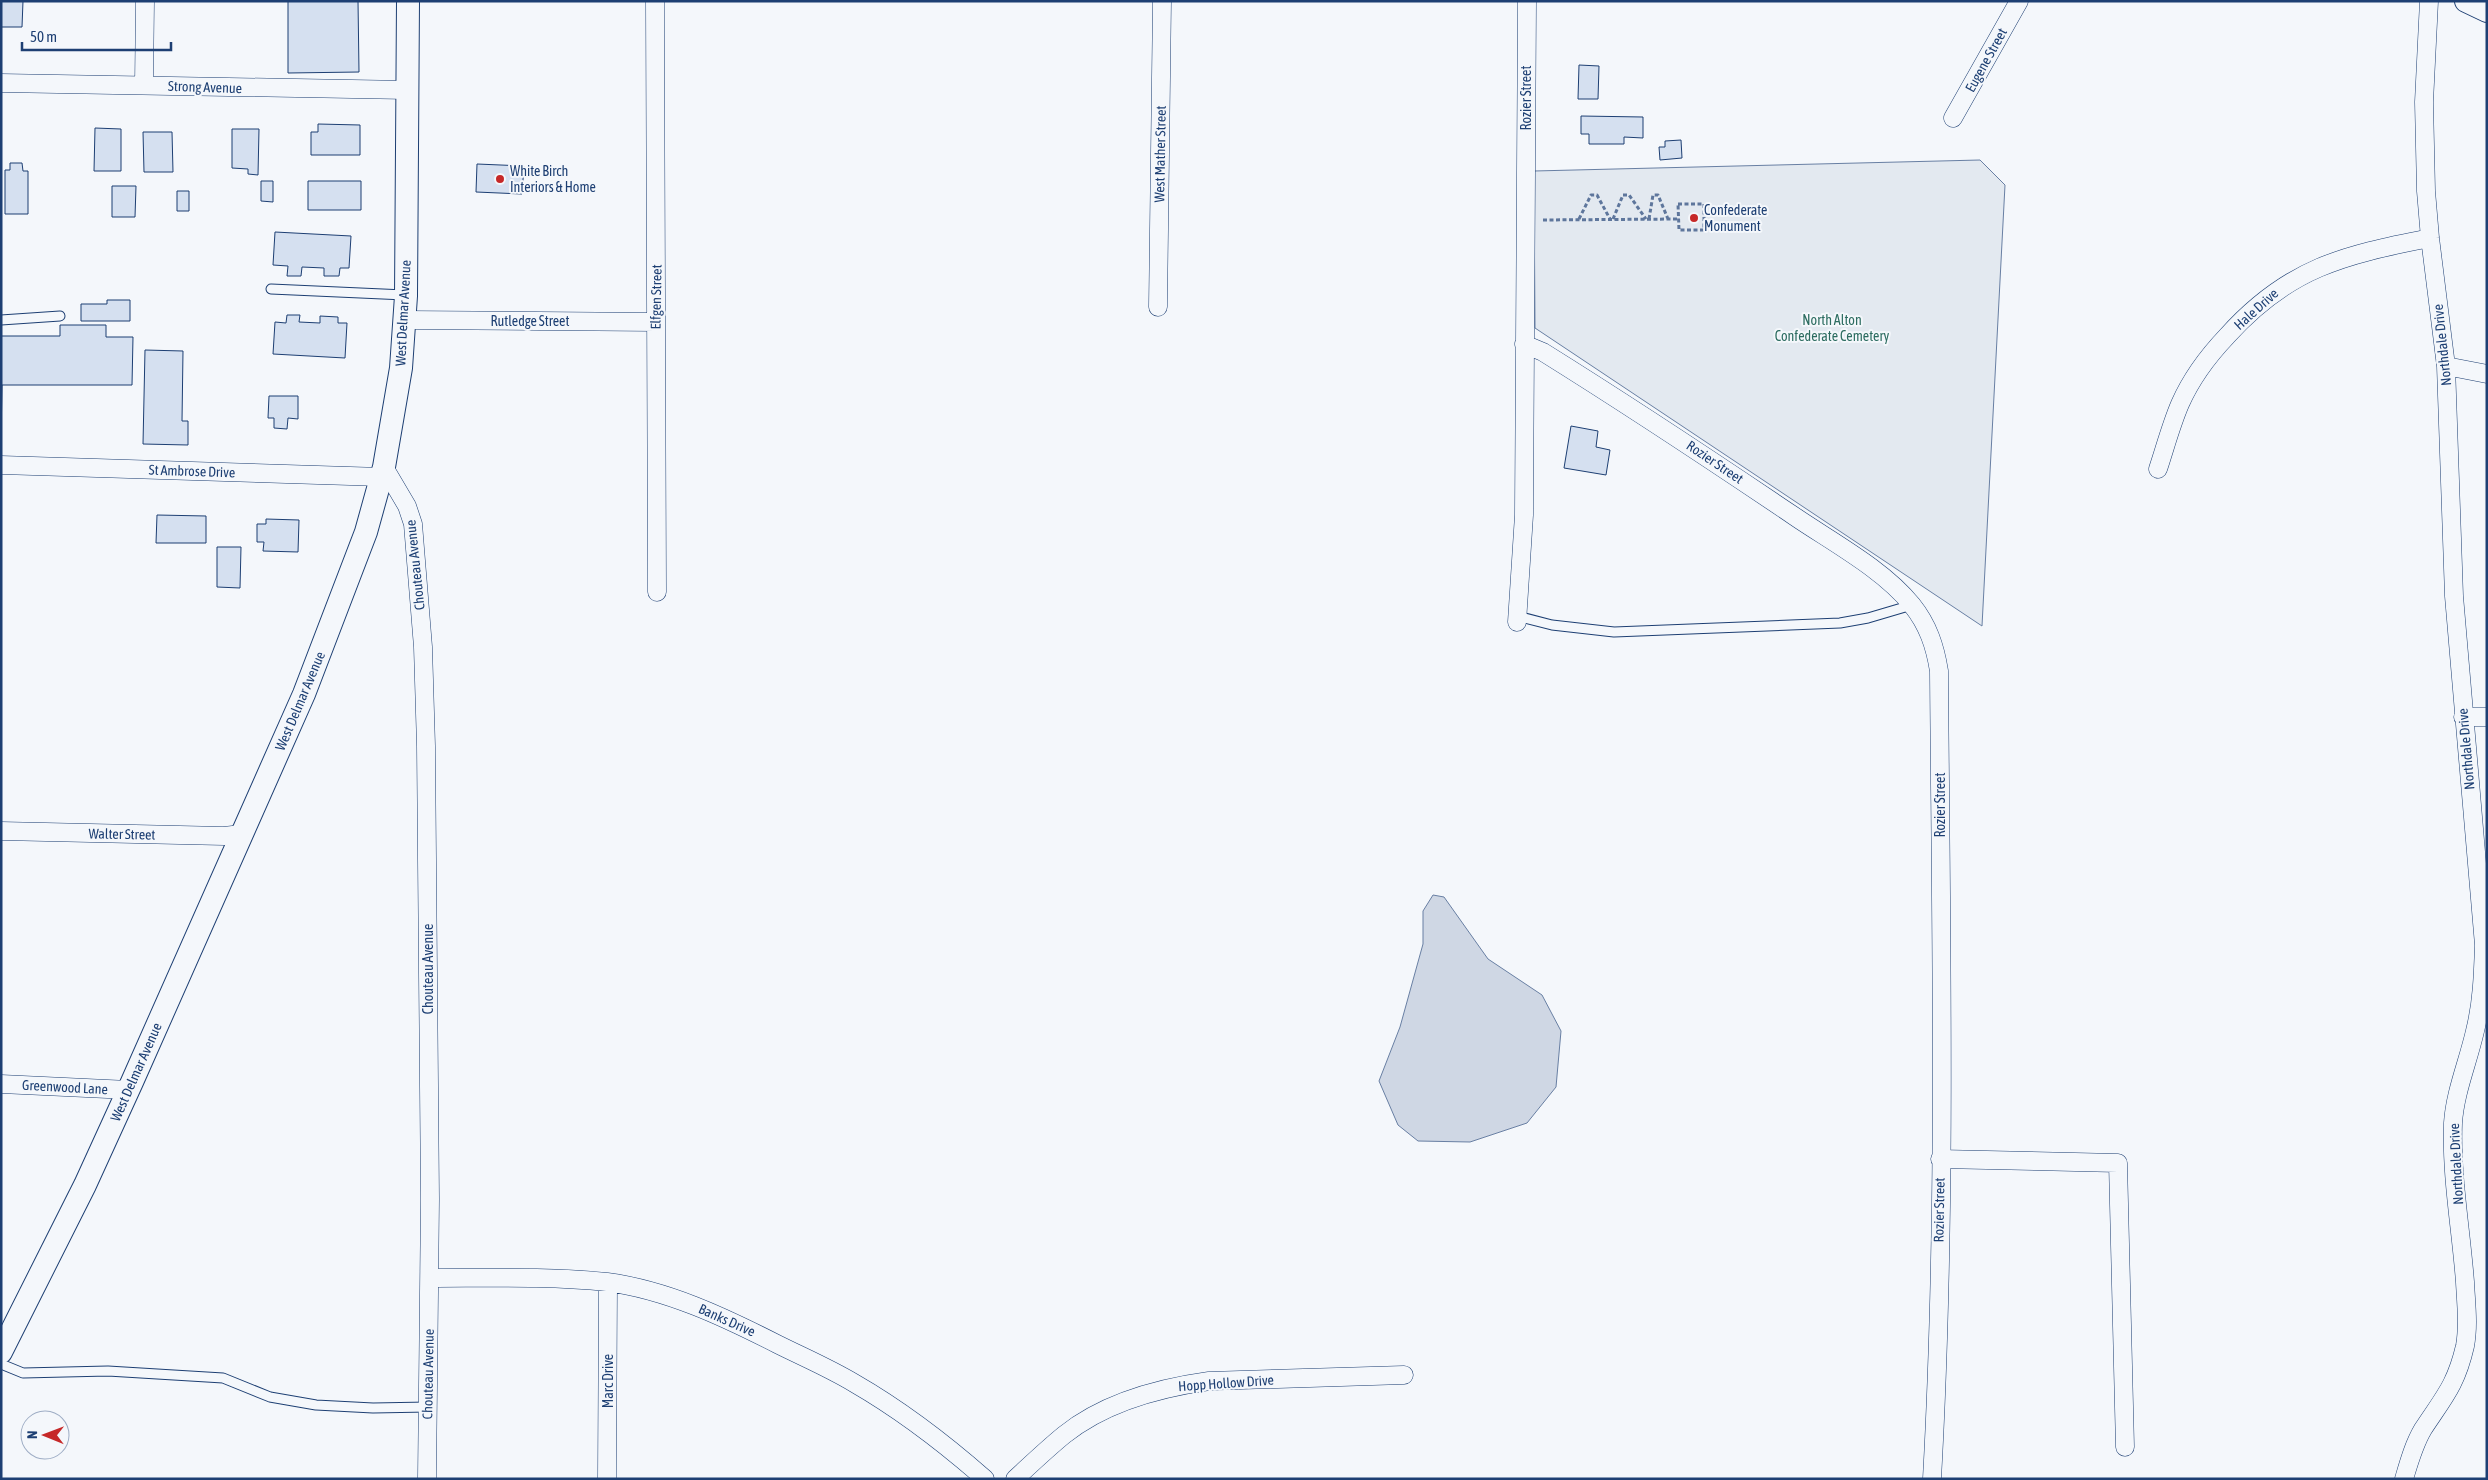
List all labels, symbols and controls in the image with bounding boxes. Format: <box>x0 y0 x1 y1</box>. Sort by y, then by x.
scale bar <box>22 20 171 52</box>
street label: Eugene Street <box>1962 25 2010 95</box>
text: 50 m <box>30 28 57 45</box>
street label: Rozier Street <box>1518 66 1534 130</box>
street label: Strong Avenue <box>168 78 242 96</box>
street label: West Mather Street <box>1151 105 1169 203</box>
place label: White Birch Interiors & Home <box>510 163 596 195</box>
marker: White Birch Interiors & Home <box>494 173 506 185</box>
place label: Confederate Monument <box>1704 202 1767 234</box>
marker: Confederate Monument <box>1688 212 1700 224</box>
street label: West Delmar Avenue <box>392 260 414 366</box>
street label: Elfgen Street <box>647 264 665 330</box>
street label: Hale Drive <box>2231 285 2281 333</box>
street label: Northdale Drive <box>2430 303 2454 387</box>
park label: North Alton Confederate Cemetery <box>1775 312 1890 344</box>
street label: Rutledge Street <box>490 313 570 329</box>
street label: Rozier Street <box>1684 437 1746 487</box>
street label: St Ambrose Drive <box>148 461 236 481</box>
street label: Chouteau Avenue <box>402 519 428 611</box>
street label: West Delmar Avenue <box>272 649 328 753</box>
street label: Northdale Drive <box>2454 708 2478 790</box>
street label: Rozier Street <box>1932 773 1948 837</box>
street label: Walter Street <box>88 825 156 843</box>
street label: Chouteau Avenue <box>420 924 436 1014</box>
street label: West Delmar Avenue <box>107 1020 165 1124</box>
street label: Greenwood Lane <box>22 1077 108 1097</box>
street label: Northdale Drive <box>2446 1123 2466 1205</box>
street label: Rozier Street <box>1930 1177 1948 1243</box>
street label: Banks Drive <box>696 1300 758 1340</box>
street label: Chouteau Avenue <box>419 1329 437 1419</box>
street label: Marc Drive <box>600 1354 616 1408</box>
street label: Hopp Hollow Drive <box>1178 1372 1274 1394</box>
north arrow <box>20 1410 70 1460</box>
text: N <box>24 1431 40 1439</box>

